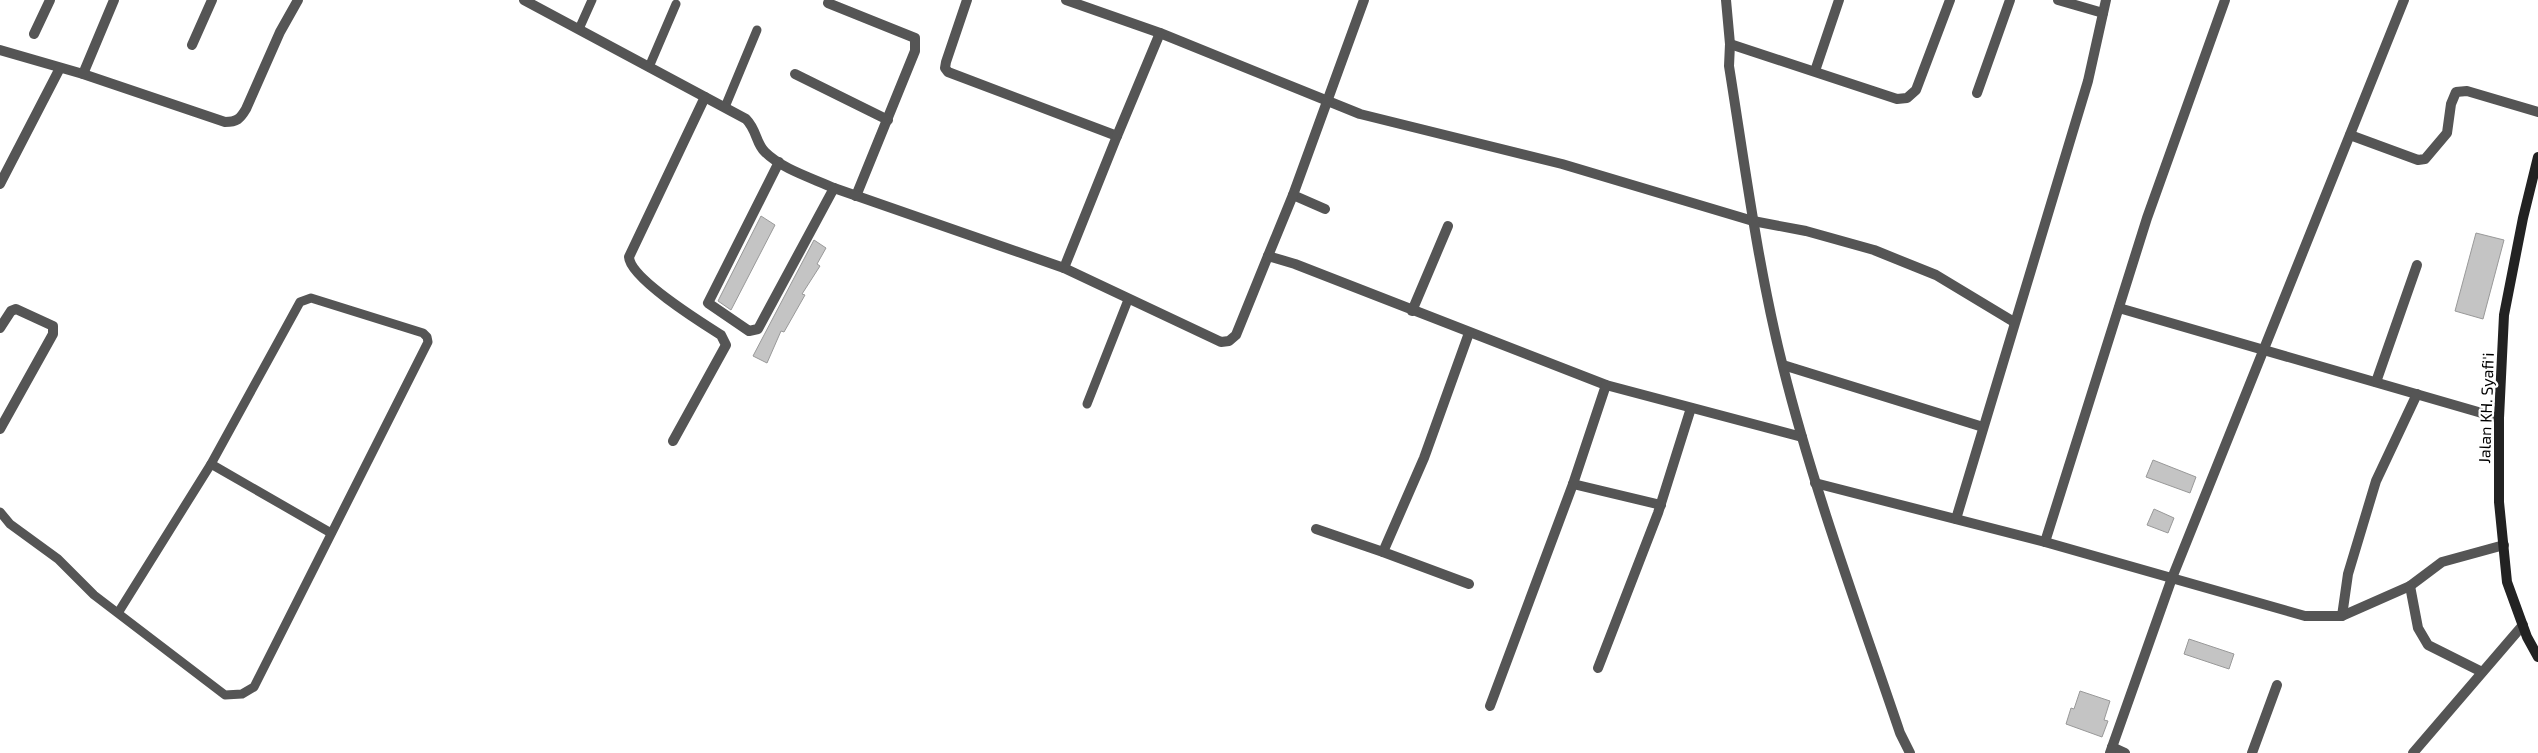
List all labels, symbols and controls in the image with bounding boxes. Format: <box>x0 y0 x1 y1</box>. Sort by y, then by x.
street label: Jalan KH. Syafi'i <box>2474 352 2497 464</box>

